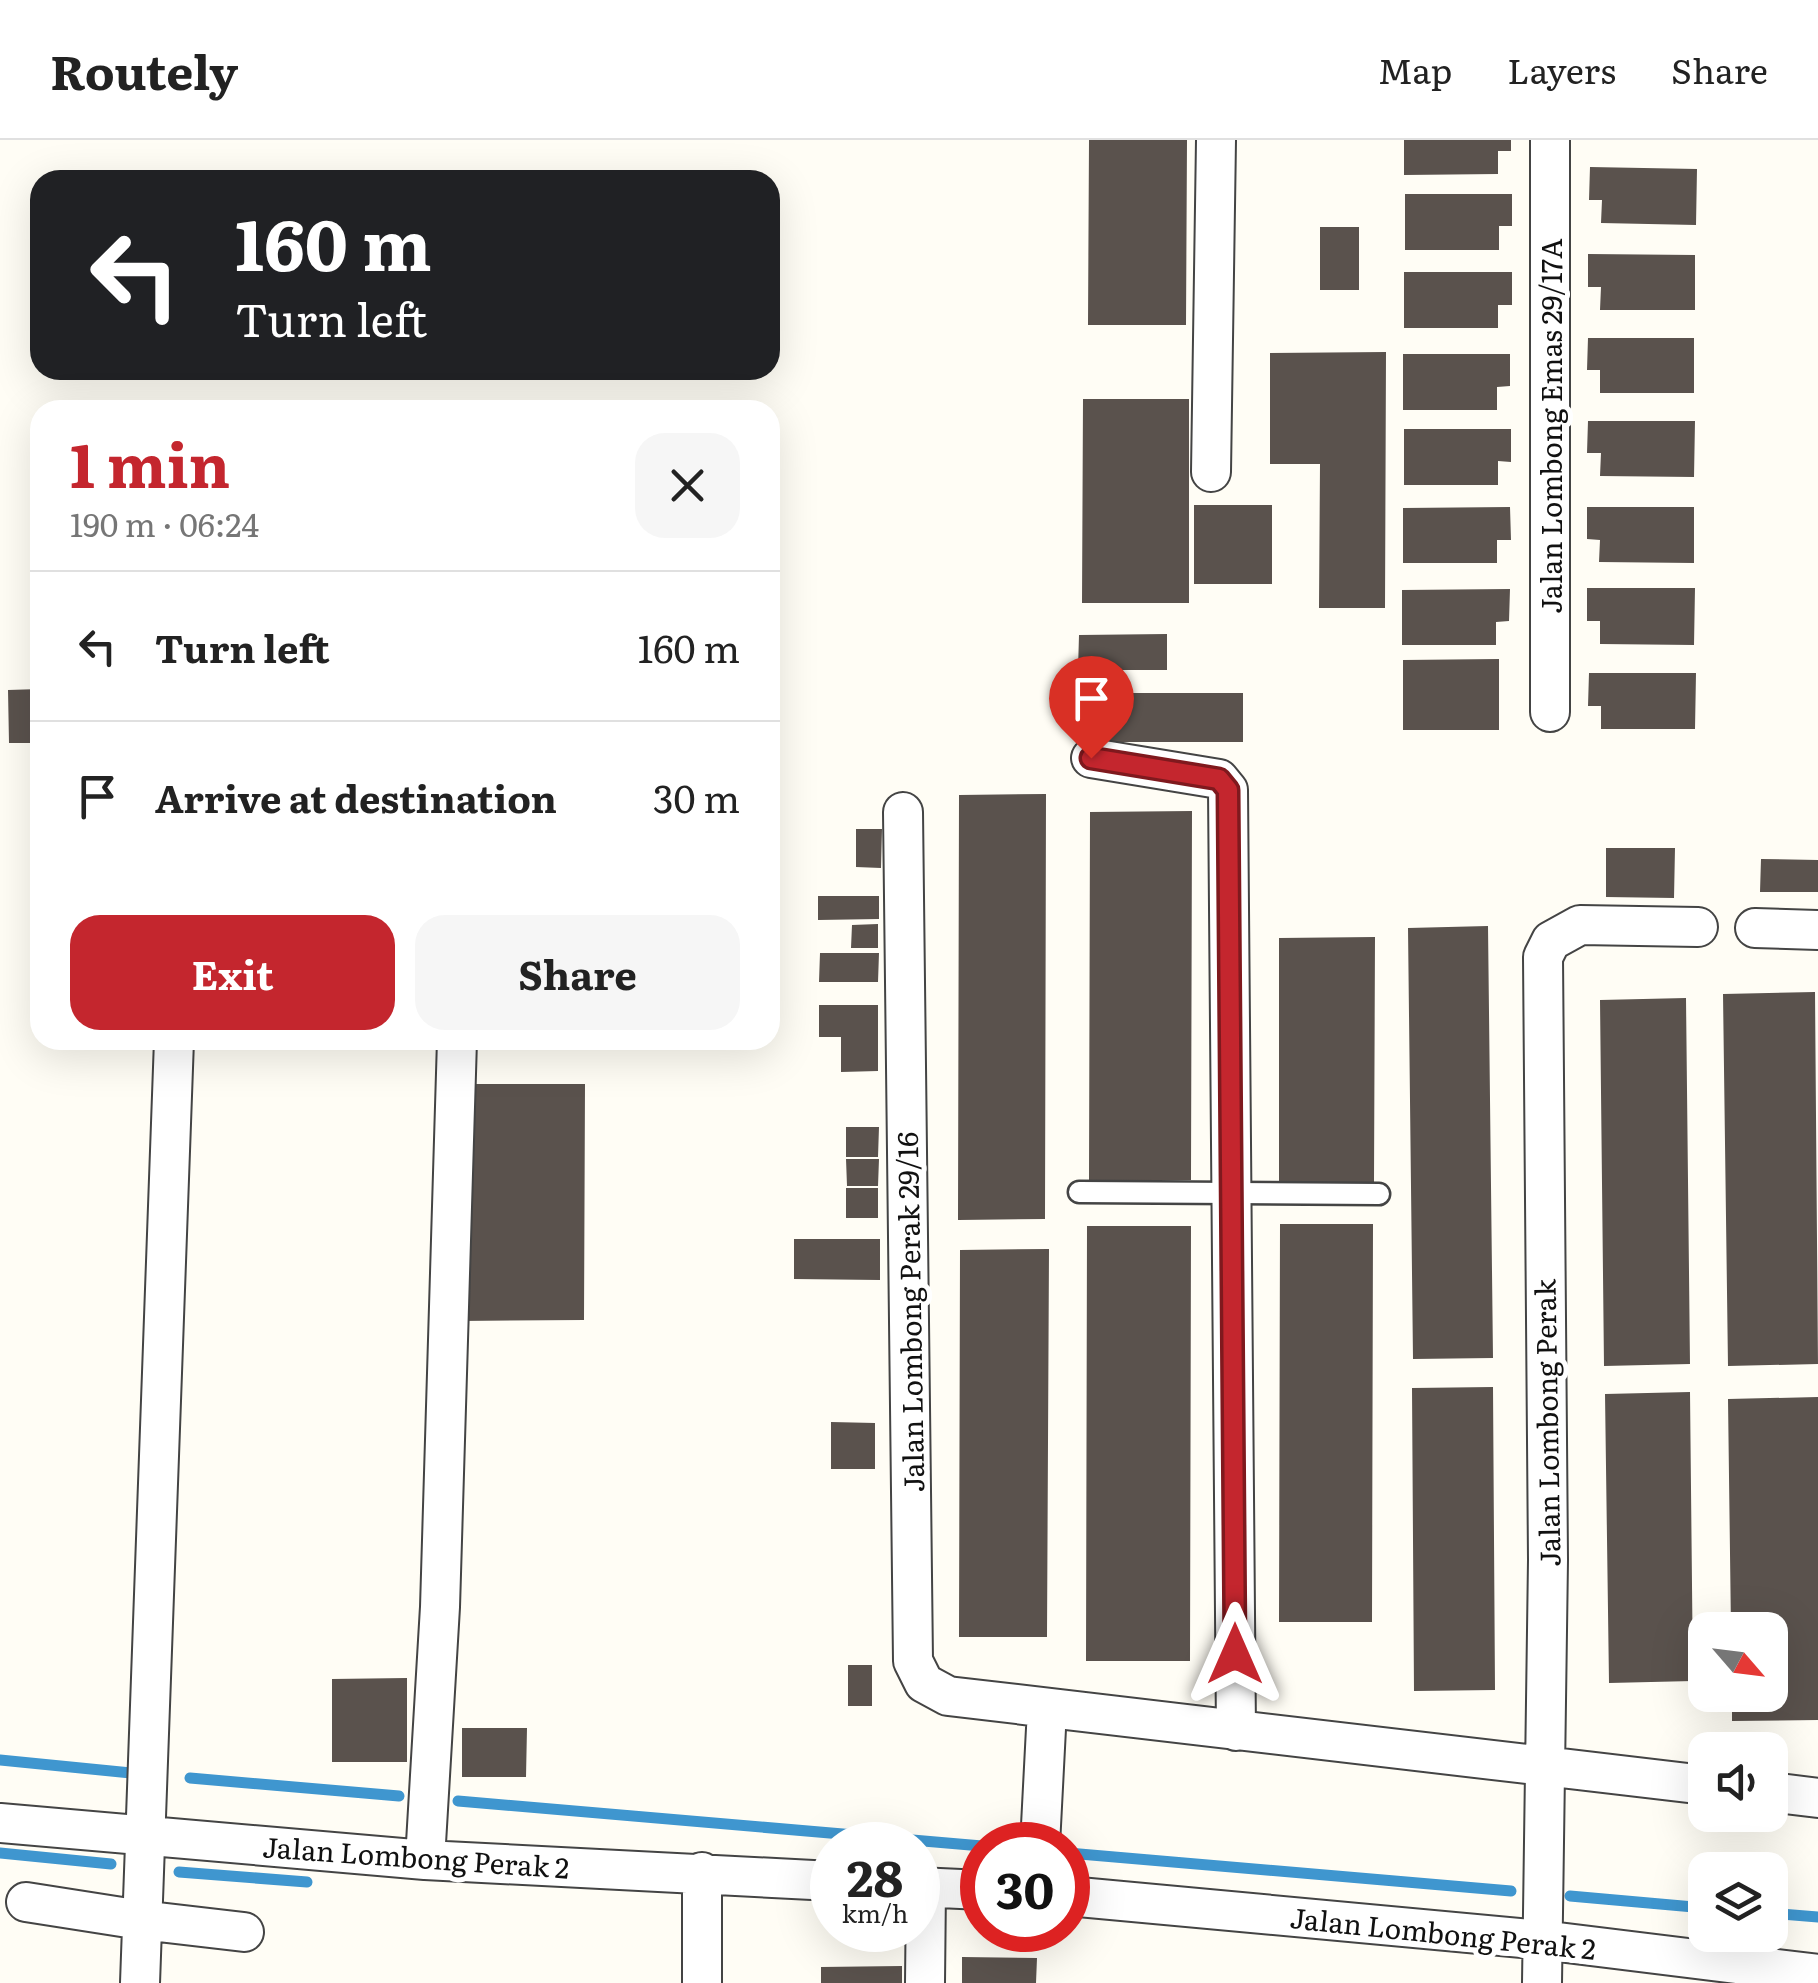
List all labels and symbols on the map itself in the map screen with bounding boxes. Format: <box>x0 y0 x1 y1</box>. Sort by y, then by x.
street label: Jalan Lombong Emas 29/17A <box>1529 238 1571 614</box>
pin <box>1049 656 1134 759</box>
street label: Jalan Lombong Perak 29/16 <box>885 1131 933 1493</box>
street label: Jalan Lombong Perak <box>1522 1278 1570 1567</box>
position arrow <box>1183 1602 1287 1706</box>
north arrow <box>1688 1612 1788 1712</box>
speed limit sign: 30 <box>960 1822 1090 1952</box>
street label: Jalan Lombong Perak 2 <box>261 1824 571 1888</box>
street label: Jalan Lombong Perak 2 <box>1288 1895 1598 1969</box>

